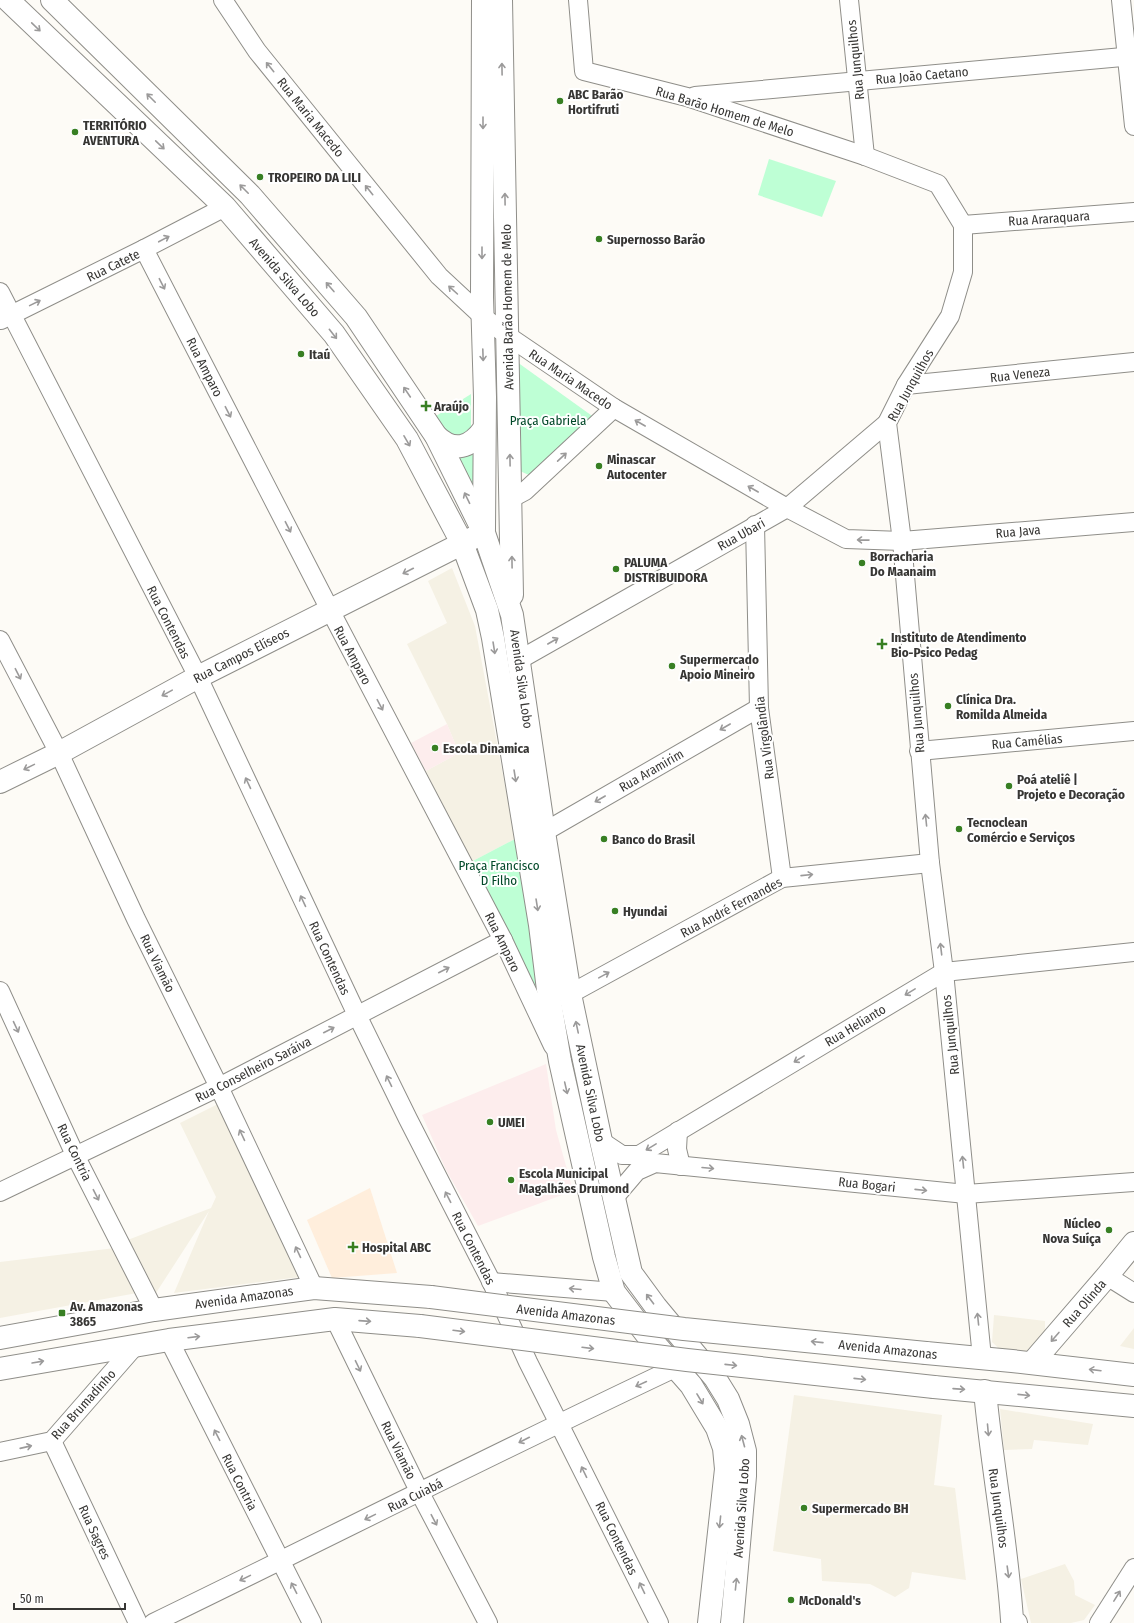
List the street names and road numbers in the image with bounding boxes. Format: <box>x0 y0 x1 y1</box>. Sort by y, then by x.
street label: Rua Junquilhos <box>844 19 867 101</box>
street label: Rua João Caetano <box>875 64 969 87</box>
street label: Rua Maria Macedo <box>274 75 347 160</box>
street label: Rua Barão Homem de Melo <box>654 83 796 140</box>
street label: Rua Araraquara <box>1008 208 1090 229</box>
street label: Avenida Barão Homem de Melo <box>499 224 516 390</box>
street label: Avenida Silva Lobo <box>246 235 323 320</box>
street label: Rua Catete <box>84 246 142 285</box>
street label: Rua Amparo <box>183 335 226 399</box>
street label: Rua Maria Macedo <box>526 346 615 413</box>
street label: Rua Junquilhos <box>884 346 937 424</box>
street label: Rua Veneza <box>989 364 1051 385</box>
street label: Rua Ubari <box>715 515 768 554</box>
street label: Rua Java <box>995 522 1041 541</box>
street label: Rua Contendas <box>144 583 193 661</box>
street label: Rua Amparo <box>331 623 374 687</box>
street label: Rua Campos Elíseos <box>191 625 292 686</box>
street label: Avenida Silva Lobo <box>507 629 536 730</box>
street label: Rua Junquilhos <box>905 672 927 754</box>
street label: Rua Virgolândia <box>752 696 777 780</box>
street label: Rua Camélias <box>991 731 1064 752</box>
street label: Rua Aramirim <box>616 746 686 795</box>
street label: Rua André Fernandes <box>678 874 785 941</box>
street label: Rua Amparo <box>482 910 523 975</box>
street label: Rua Contendas <box>306 919 353 998</box>
street label: Rua Viamão <box>137 932 178 995</box>
street label: Rua Junquilhos <box>939 994 962 1076</box>
street label: Rua Helianto <box>822 1001 889 1049</box>
street label: Rua Conselheiro Saráiva <box>193 1034 314 1105</box>
street label: Avenida Silva Lobo <box>573 1043 608 1144</box>
street label: Rua Contria <box>54 1121 95 1183</box>
street label: Rua Bogari <box>838 1174 896 1195</box>
street label: Rua Contendas <box>449 1209 498 1287</box>
street label: Rua Olinda <box>1060 1276 1109 1330</box>
street label: Avenida Amazonas <box>194 1283 295 1312</box>
street label: Avenida Amazonas <box>516 1301 617 1328</box>
street label: Avenida Amazonas <box>838 1337 939 1362</box>
street label: Rua Brumadinho <box>48 1366 119 1442</box>
street label: Rua Viamão <box>378 1419 419 1482</box>
street label: Rua Contria <box>219 1451 260 1513</box>
street label: Avenida Silva Lobo <box>731 1458 752 1558</box>
street label: Rua Junquilhos <box>985 1467 1012 1549</box>
street label: Rua Cuiabá <box>385 1476 445 1515</box>
street label: Rua Contendas <box>592 1499 641 1578</box>
street label: Rua Sagres <box>75 1503 114 1562</box>

